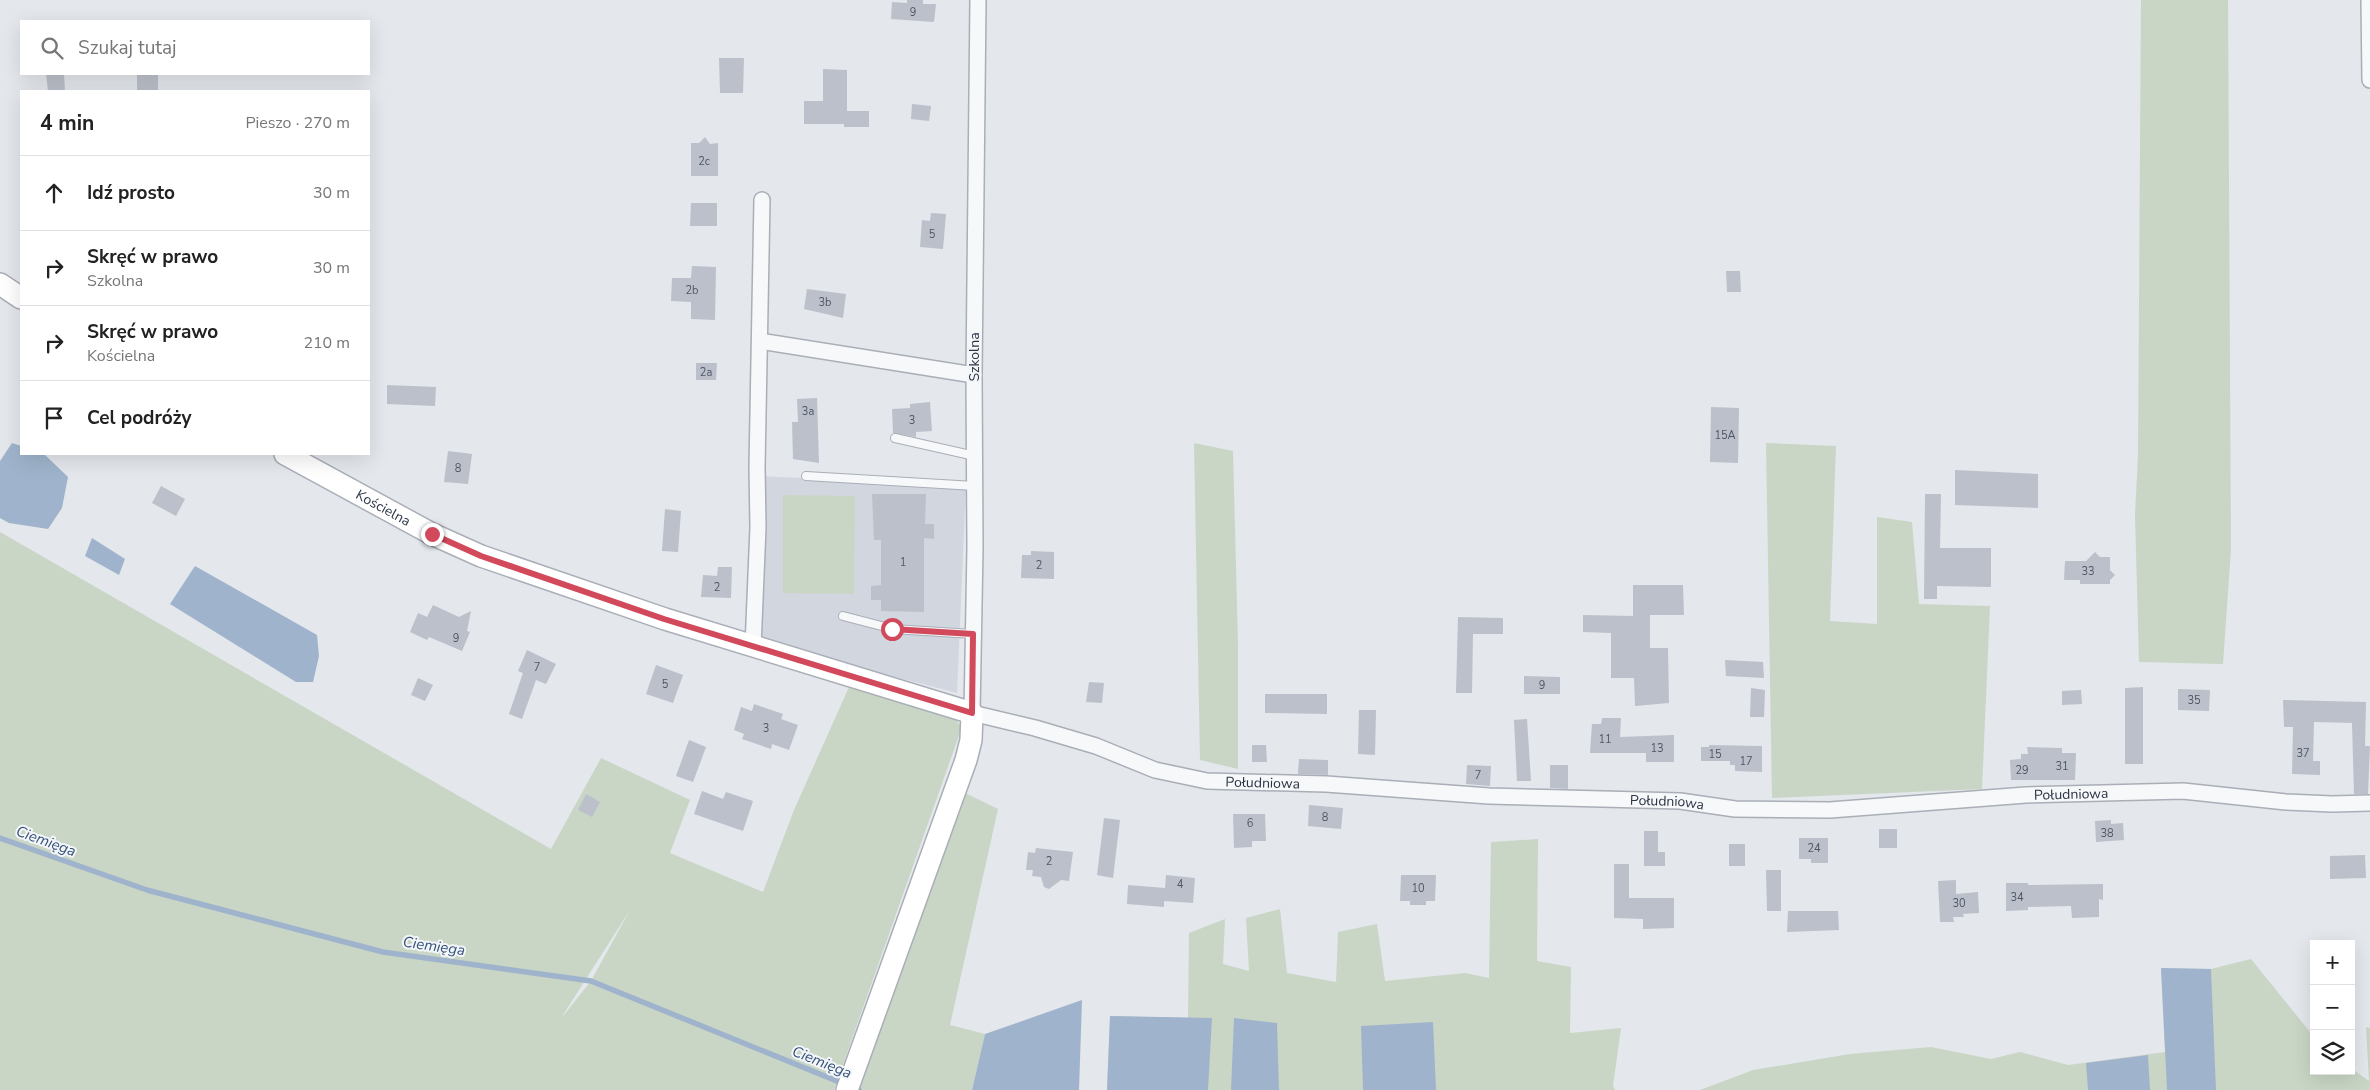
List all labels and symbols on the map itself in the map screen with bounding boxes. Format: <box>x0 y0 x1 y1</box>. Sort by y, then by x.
house number: 9 <box>910 5 916 20</box>
house number: 2c <box>698 154 710 169</box>
house number: 5 <box>929 227 936 242</box>
house number: 2b <box>685 283 699 298</box>
house number: 3b <box>818 295 832 310</box>
street label: Szkolna <box>965 332 984 382</box>
house number: 2a <box>700 365 712 380</box>
house number: 3a <box>802 404 814 419</box>
house number: 3 <box>909 413 915 428</box>
house number: 15A <box>1714 428 1736 443</box>
house number: 8 <box>455 461 462 476</box>
street label: Kościelna <box>352 485 414 531</box>
route end <box>421 523 444 546</box>
house number: 1 <box>900 555 906 570</box>
house number: 2 <box>1036 558 1042 573</box>
house number: 33 <box>2081 564 2095 579</box>
house number: 2 <box>714 580 720 595</box>
route start <box>881 618 904 641</box>
house number: 9 <box>453 631 459 646</box>
house number: 7 <box>534 660 540 675</box>
house number: 5 <box>662 677 669 692</box>
house number: 9 <box>1539 678 1545 693</box>
house number: 35 <box>2187 693 2201 708</box>
house number: 3 <box>763 721 769 736</box>
house number: 11 <box>1598 732 1612 747</box>
house number: 13 <box>1650 741 1664 756</box>
house number: 37 <box>2296 746 2310 761</box>
house number: 15 <box>1708 747 1722 762</box>
house number: 17 <box>1739 754 1753 769</box>
house number: 31 <box>2055 759 2069 774</box>
house number: 29 <box>2015 763 2029 778</box>
house number: 7 <box>1475 768 1481 783</box>
street label: Południowa <box>1225 772 1300 793</box>
street label: Południowa <box>2034 784 2109 805</box>
street label: Południowa <box>1630 791 1705 814</box>
house number: 8 <box>1322 810 1329 825</box>
house number: 6 <box>1247 816 1254 831</box>
water label: Ciemięga <box>13 821 79 861</box>
house number: 38 <box>2100 826 2114 841</box>
house number: 24 <box>1807 841 1821 856</box>
house number: 2 <box>1046 854 1052 869</box>
house number: 4 <box>1177 877 1184 892</box>
house number: 10 <box>1411 881 1425 896</box>
house number: 34 <box>2010 890 2024 905</box>
house number: 30 <box>1952 896 1966 911</box>
water label: Ciemięga <box>402 932 466 960</box>
water label: Ciemięga <box>789 1041 855 1083</box>

